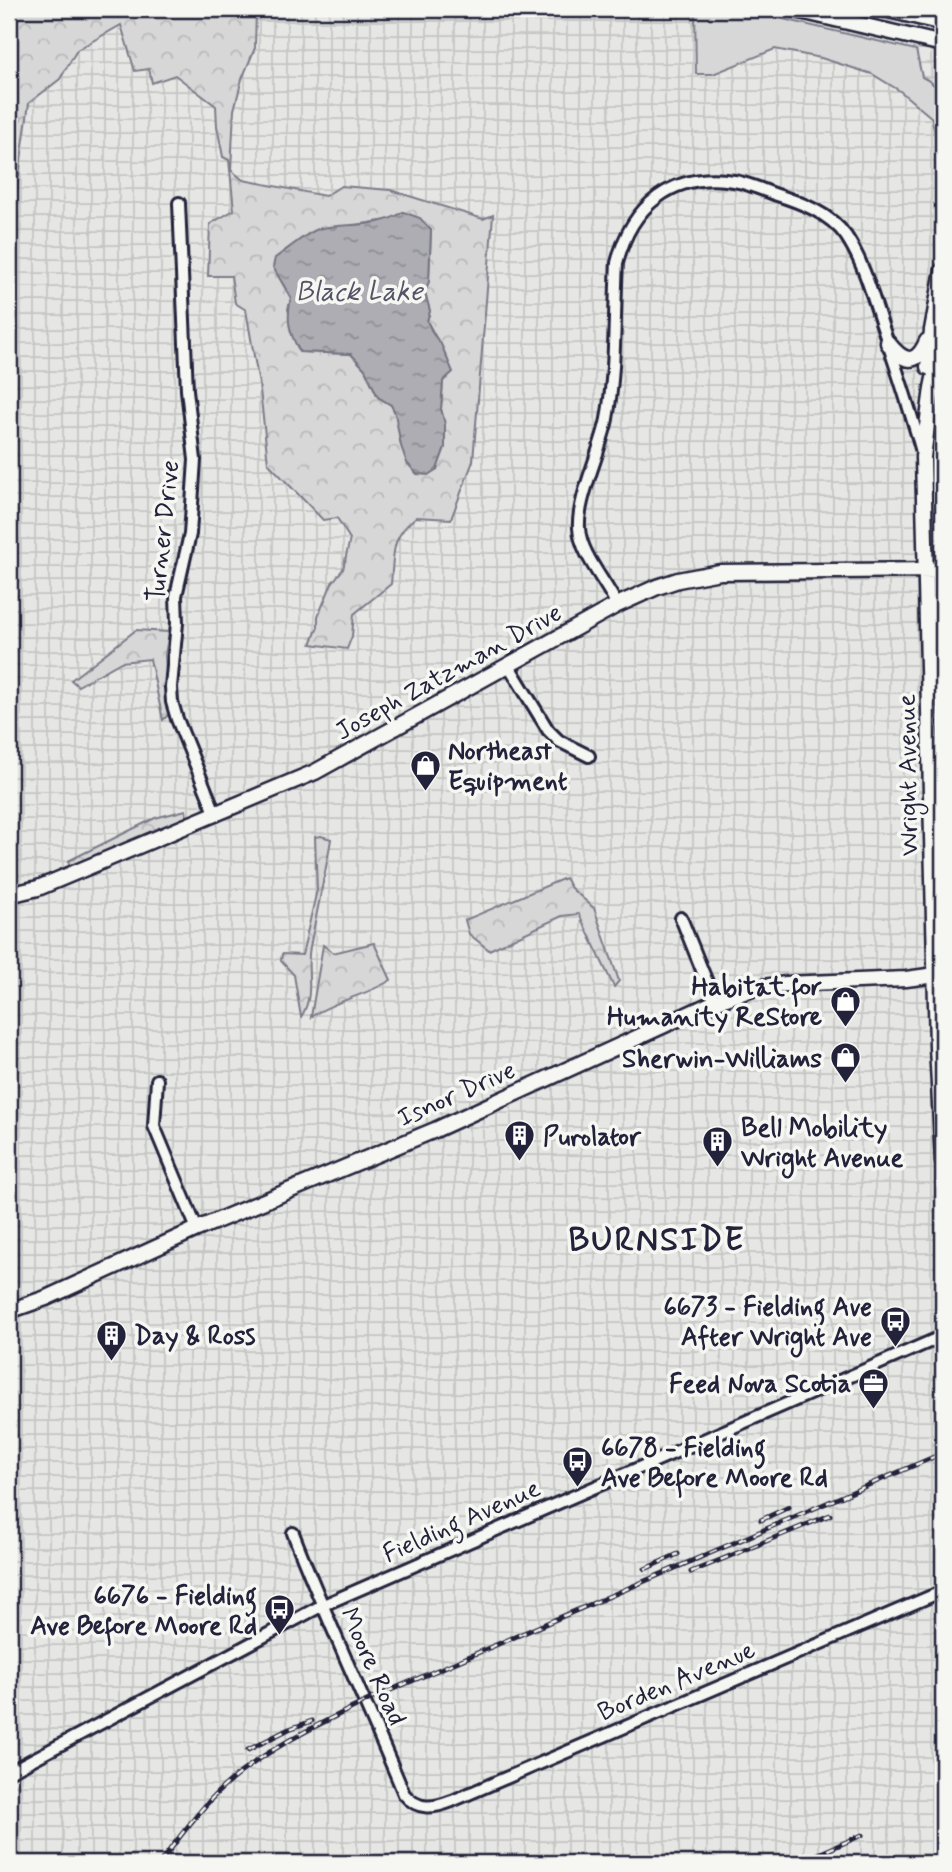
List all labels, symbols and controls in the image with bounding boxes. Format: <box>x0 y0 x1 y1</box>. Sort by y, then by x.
water label: Black Lake <box>295 274 424 311</box>
street label: Turner Drive <box>140 459 188 604</box>
street label: Joseph Zatzman Drive <box>330 596 568 749</box>
street label: Wright Avenue <box>891 693 929 856</box>
place label: Northeast Equipment <box>448 735 568 799</box>
shop icon: Northeast Equipment <box>408 748 442 792</box>
place label: Habitat for Humanity ReStore <box>607 971 822 1035</box>
shop icon: Habitat for Humanity ReStore <box>828 984 862 1028</box>
shop icon: Sherwin-Williams <box>828 1041 862 1085</box>
place label: Sherwin-Williams <box>622 1043 822 1077</box>
street label: Isnor Drive <box>392 1054 521 1136</box>
place label: Bell Mobility Wright Avenue <box>740 1112 904 1179</box>
building icon: Purolator <box>503 1119 537 1163</box>
place label: Purolator <box>543 1121 642 1155</box>
building icon: Bell Mobility Wright Avenue <box>701 1125 735 1169</box>
district label: BURNSIDE <box>568 1219 746 1263</box>
place label: 6673 - Fielding Ave After Wright Ave <box>663 1291 872 1358</box>
bus stop icon: 6673 - Fielding Ave After Wright Ave <box>878 1304 912 1348</box>
building icon: Day & Ross <box>94 1318 128 1362</box>
place label: Day & Ross <box>134 1320 256 1354</box>
office icon: Feed Nova Scotia <box>857 1366 891 1410</box>
place label: Feed Nova Scotia <box>669 1368 851 1402</box>
place label: 6678 - Fielding Ave Before Moore Rd <box>601 1432 828 1498</box>
bus stop icon: 6678 - Fielding Ave Before Moore Rd <box>561 1445 595 1489</box>
street label: Fielding Avenue <box>378 1472 547 1575</box>
place label: 6676 - Fielding Ave Before Moore Rd <box>30 1580 257 1646</box>
bus stop icon: 6676 - Fielding Ave Before Moore Rd <box>263 1593 297 1637</box>
street label: Moore Road <box>331 1602 413 1731</box>
street label: Borden Avenue <box>593 1633 761 1730</box>

